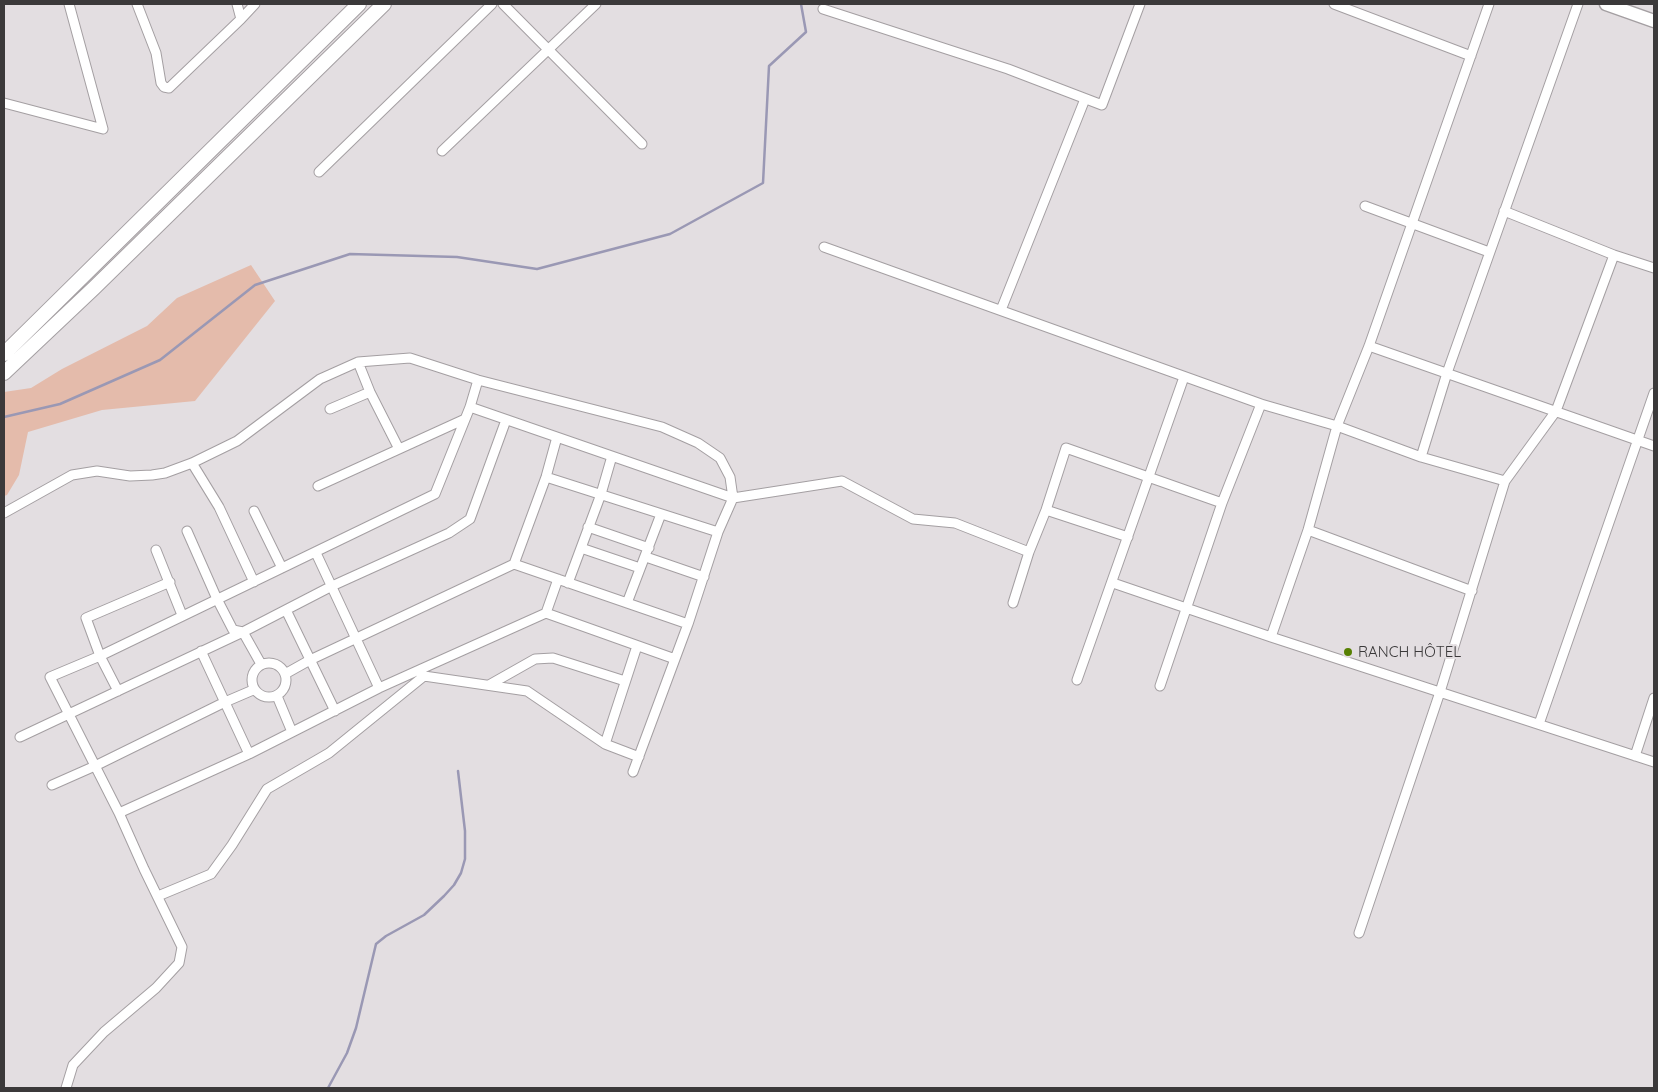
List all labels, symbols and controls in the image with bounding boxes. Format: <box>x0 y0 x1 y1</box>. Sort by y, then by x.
place label: RANCH HÔTEL <box>1358 643 1461 661</box>
marker: RANCH HÔTEL <box>1342 646 1354 658</box>

